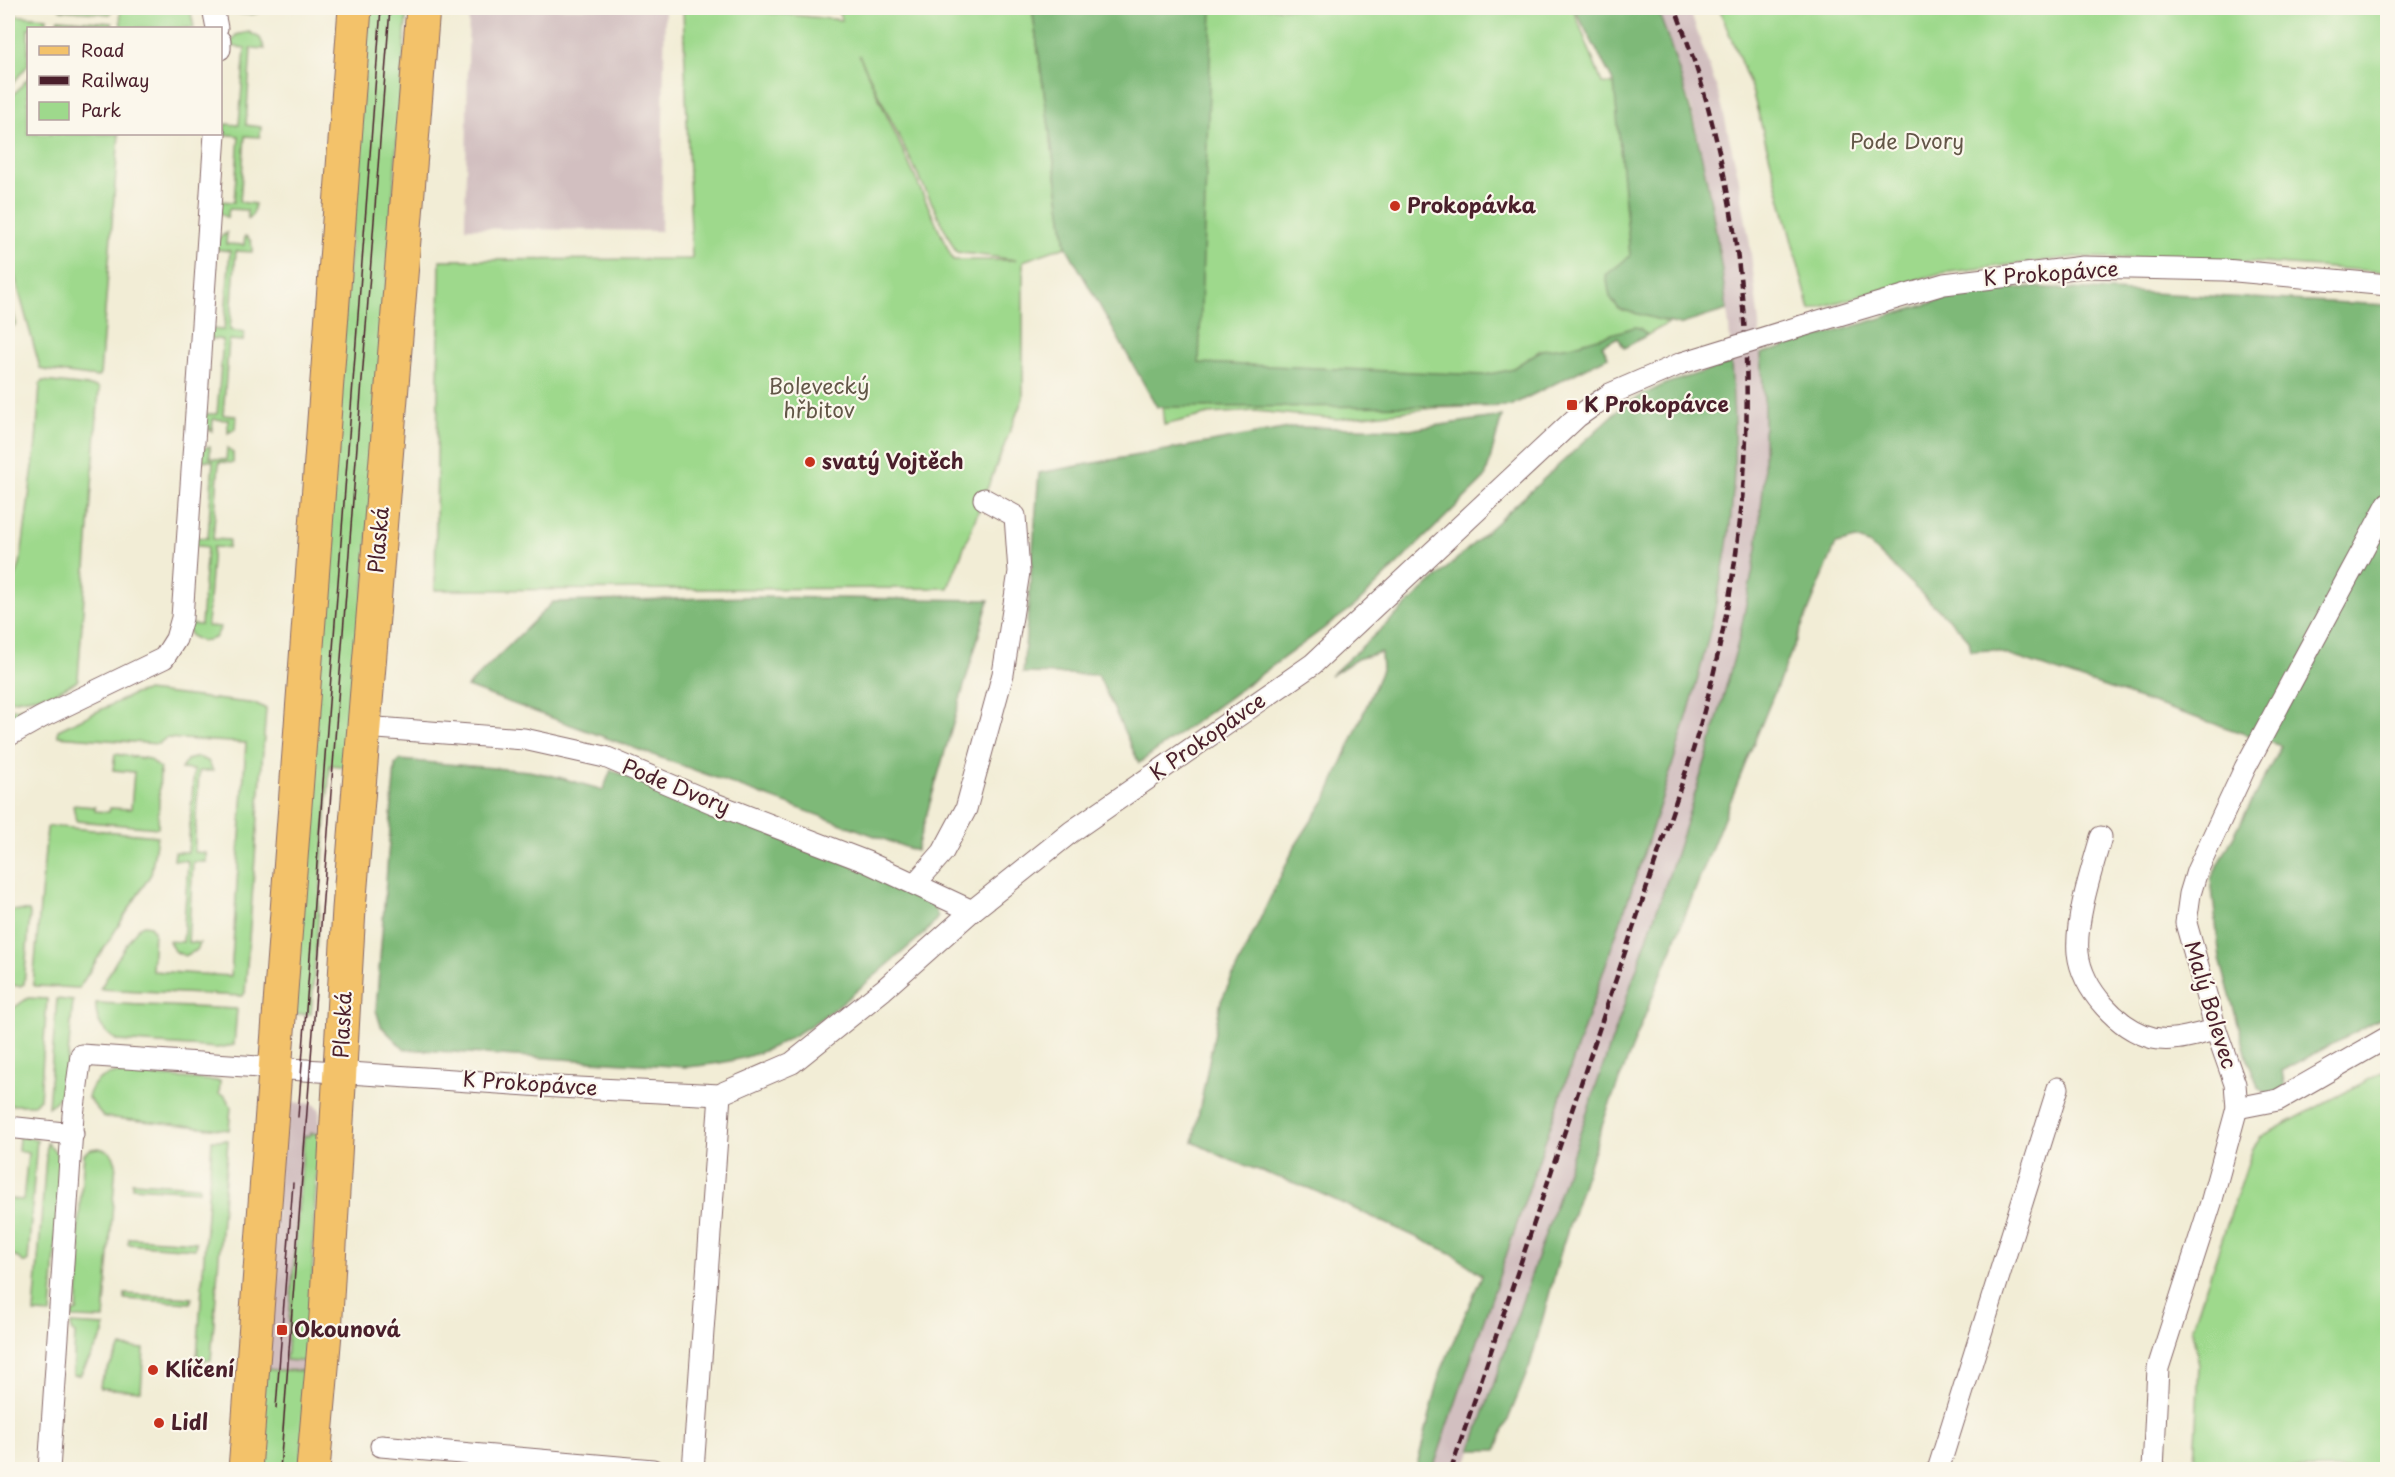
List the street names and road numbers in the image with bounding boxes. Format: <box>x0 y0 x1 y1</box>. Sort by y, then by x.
street label: K Prokopávce <box>1982 251 2119 293</box>
street label: Plaská <box>358 505 396 574</box>
street label: K Prokopávce <box>1142 684 1271 787</box>
street label: Pode Dvory <box>618 749 736 821</box>
street label: Malý Bolevec <box>2177 936 2247 1072</box>
street label: Plaská <box>323 991 359 1059</box>
street label: K Prokopávce <box>462 1061 599 1103</box>

